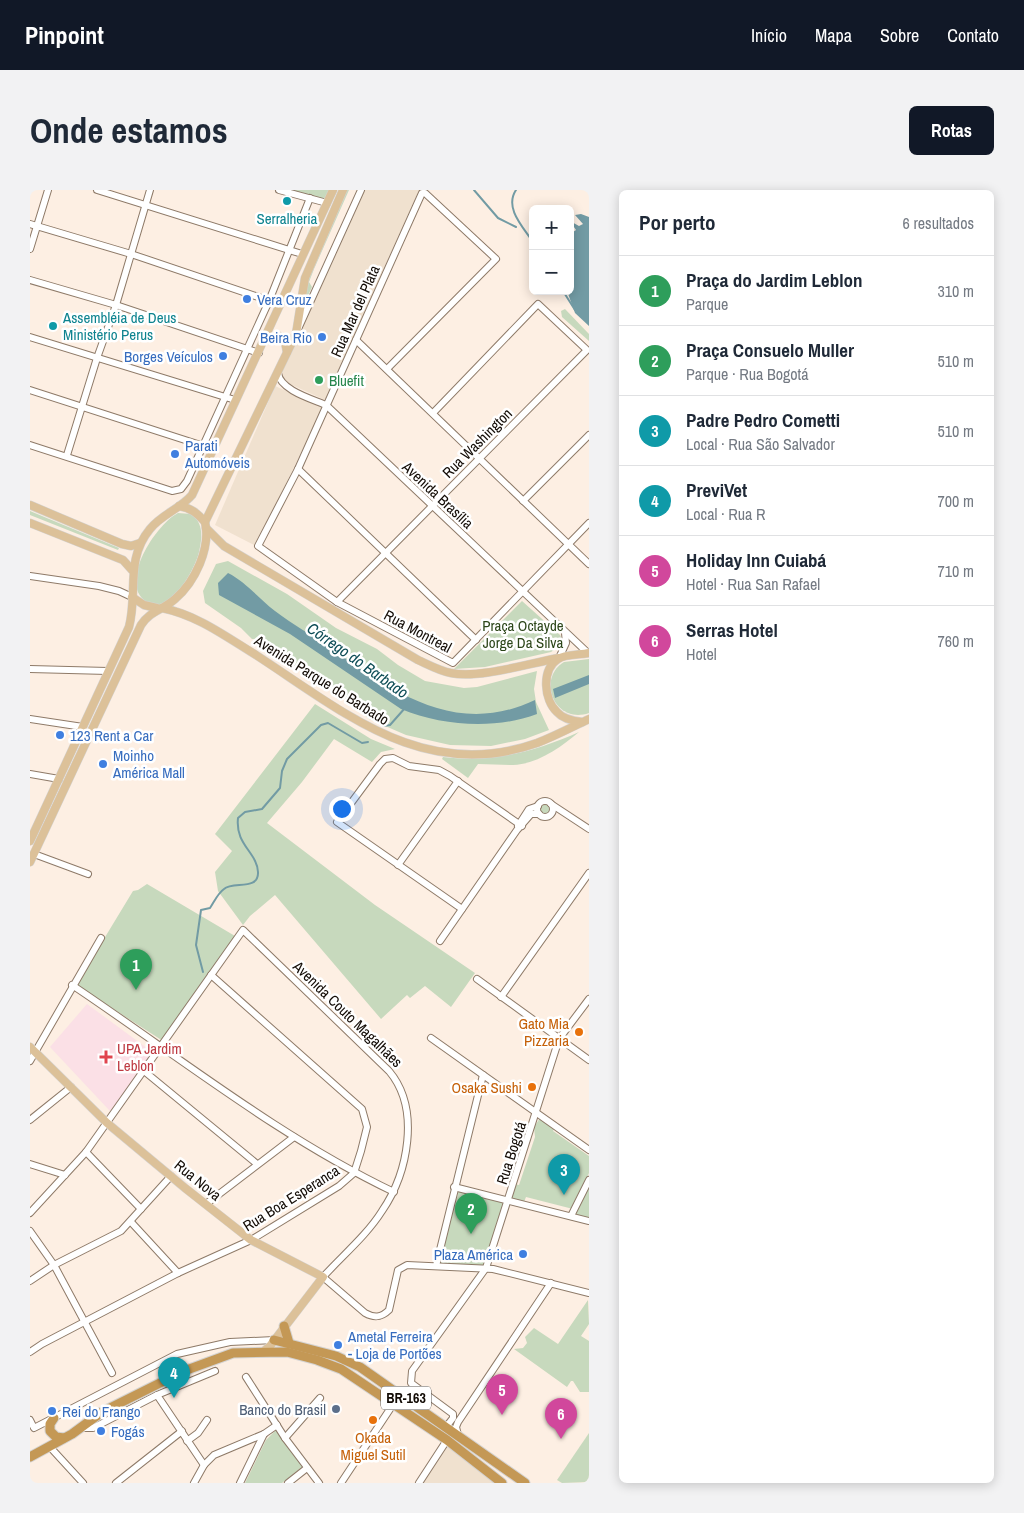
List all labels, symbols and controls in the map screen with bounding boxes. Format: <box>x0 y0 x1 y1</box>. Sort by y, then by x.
text: Pinpoint <box>25 19 104 51</box>
text: Início <box>751 23 787 48</box>
text: Mapa <box>815 23 852 48</box>
text: Sobre <box>880 23 919 48</box>
text: Contato <box>947 23 999 48</box>
button: Rotas <box>909 106 994 155</box>
text: Onde estamos <box>30 107 228 154</box>
marker: Serralheria <box>281 195 293 207</box>
map controls <box>529 205 574 295</box>
button: + <box>529 205 574 250</box>
place label: Serralheria <box>257 208 318 229</box>
text: Por perto <box>639 208 716 237</box>
text: 6 resultados <box>903 212 974 234</box>
button: − <box>529 250 574 295</box>
street label: Rua Mar del Plata <box>325 262 385 360</box>
text: Praça do Jardim Leblon <box>686 267 863 293</box>
text: 1 <box>651 280 659 302</box>
text: 310 m <box>938 280 974 302</box>
place label: Vera Cruz <box>257 289 312 310</box>
marker: Vera Cruz <box>241 293 253 305</box>
text: Parque <box>686 293 728 315</box>
place label: Assembléia de Deus Ministério Perus <box>62 307 177 345</box>
marker: Assembléia de Deus Ministério Perus <box>47 320 59 332</box>
place label: Beira Rio <box>260 327 312 348</box>
marker: Beira Rio <box>316 331 328 343</box>
text: Praça Consuelo Muller <box>686 337 854 363</box>
place label: Borges Veículos <box>124 346 213 367</box>
marker: Borges Veículos <box>217 350 229 362</box>
text: 2 <box>651 350 659 372</box>
text: 510 m <box>938 350 974 372</box>
text: Parque · Rua Bogotá <box>686 363 809 385</box>
place label: Bluefit <box>329 370 364 391</box>
marker: Bluefit <box>313 374 325 386</box>
street label: Rua Washington <box>437 403 517 483</box>
text: Padre Pedro Cometti <box>686 407 840 433</box>
text: 3 <box>651 420 659 442</box>
text: 510 m <box>938 420 974 442</box>
text: Local · Rua São Salvador <box>686 433 835 455</box>
place label: Parati Automóveis <box>184 435 250 473</box>
marker: Parati Automóveis <box>169 448 181 460</box>
street label: Avenida Brasília <box>397 456 478 533</box>
text: PreviVet <box>686 477 747 503</box>
text: 4 <box>651 490 659 512</box>
text: 700 m <box>938 490 974 512</box>
text: Local · Rua R <box>686 503 766 525</box>
text: Holiday Inn Cuiabá <box>686 547 826 573</box>
text: 5 <box>651 560 659 582</box>
text: 710 m <box>938 560 974 582</box>
text: Hotel · Rua San Rafael <box>686 573 820 595</box>
street label: Rua Montreal <box>380 604 456 658</box>
park label: Praça Octayde Jorge Da Silva <box>482 615 564 653</box>
water label: Córrego do Barbado <box>303 617 413 703</box>
text: Serras Hotel <box>686 617 778 643</box>
street label: Avenida Parque do Barbado <box>250 629 393 730</box>
text: 6 <box>651 630 659 652</box>
text: 760 m <box>938 630 974 652</box>
text: Hotel <box>686 643 717 665</box>
place label: 123 Rent a Car <box>70 725 153 746</box>
marker: 123 Rent a Car <box>54 729 66 741</box>
place label: Moinho América Mall <box>112 745 185 783</box>
marker: Moinho América Mall <box>97 758 109 770</box>
your location <box>329 796 355 822</box>
pin: 1 <box>120 949 152 990</box>
street label: Avenida Couto Magalhães <box>288 955 407 1072</box>
place label: Gato Mia Pizzaria <box>518 1013 569 1051</box>
marker: Gato Mia Pizzaria <box>573 1026 585 1038</box>
place label: UPA Jardim Leblon <box>117 1038 182 1076</box>
marker: UPA Jardim Leblon <box>99 1050 113 1064</box>
place label: Osaka Sushi <box>452 1077 522 1098</box>
marker: Osaka Sushi <box>526 1081 538 1093</box>
street label: Rua Bogotá <box>491 1119 531 1187</box>
pin: 3 <box>548 1154 580 1195</box>
street label: Rua Nova <box>170 1155 226 1205</box>
street label: Rua Boa Esperanca <box>239 1160 343 1236</box>
pin: 2 <box>455 1193 487 1234</box>
place label: Plaza América <box>434 1244 513 1265</box>
marker: Plaza América <box>517 1248 529 1260</box>
place label: Ametal Ferreira - Loja de Portões <box>347 1326 442 1364</box>
marker: Ametal Ferreira - Loja de Portões <box>332 1339 344 1351</box>
pin: 4 <box>158 1357 190 1398</box>
pin: 5 <box>486 1374 518 1415</box>
road number: BR-163 <box>381 1386 431 1410</box>
pin: 6 <box>545 1398 577 1439</box>
place label: Banco do Brasil <box>239 1399 326 1420</box>
place label: Rei do Frango <box>62 1401 141 1422</box>
marker: Banco do Brasil <box>330 1403 342 1415</box>
marker: Rei do Frango <box>46 1405 58 1417</box>
marker: Okada Miguel Sutil <box>367 1414 379 1426</box>
place label: Fogás <box>111 1421 145 1442</box>
marker: Fogás <box>95 1425 107 1437</box>
place label: Okada Miguel Sutil <box>341 1427 405 1465</box>

